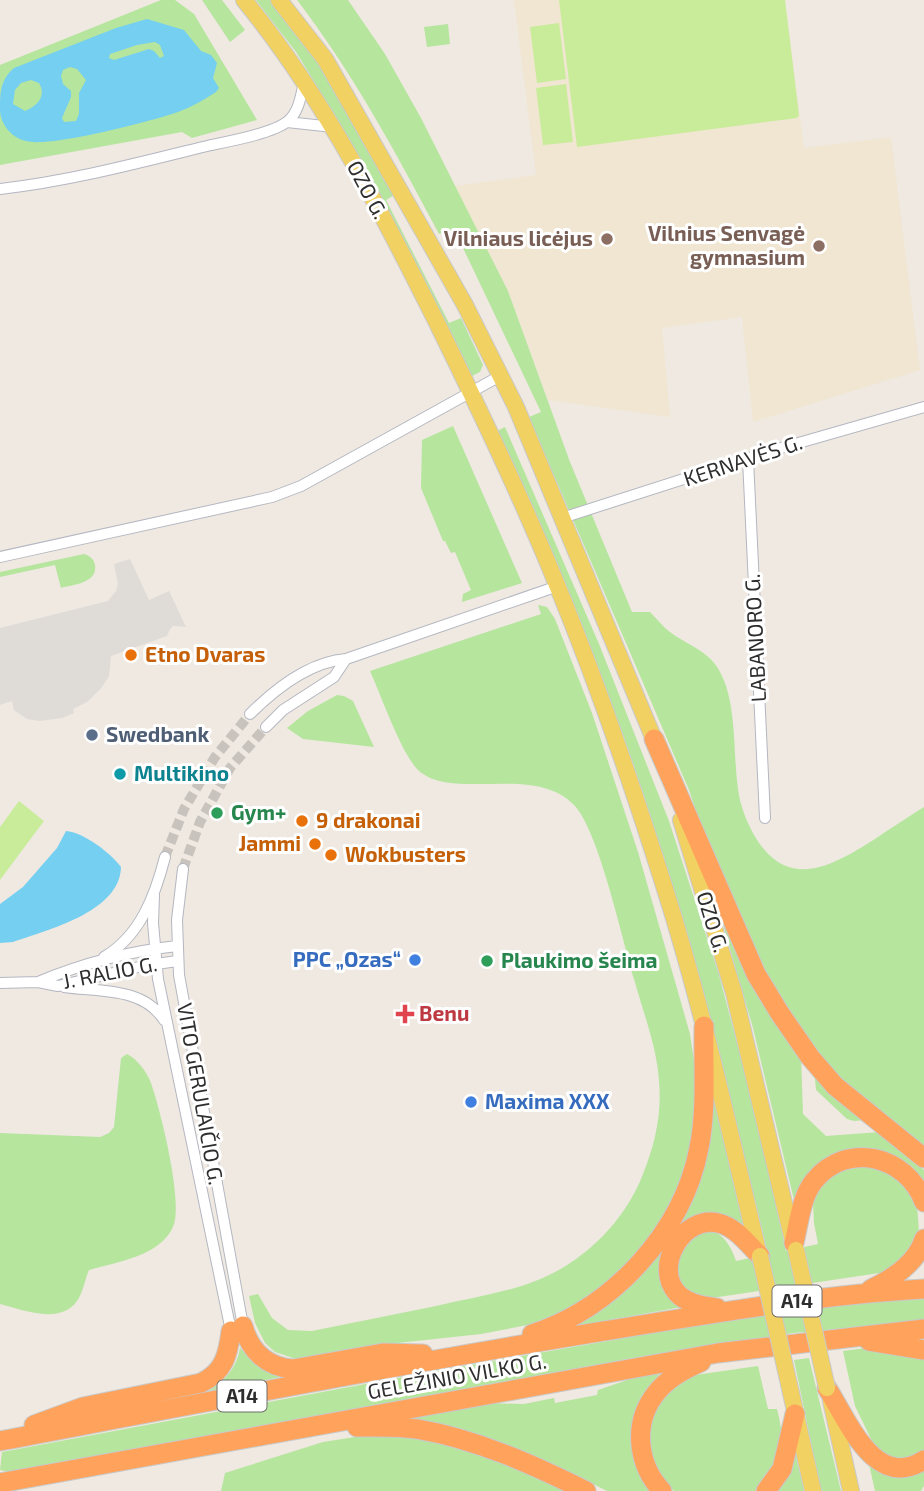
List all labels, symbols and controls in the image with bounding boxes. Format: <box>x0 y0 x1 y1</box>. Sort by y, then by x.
street label: OZO G. <box>343 156 394 223</box>
place label: Vilnius Senvagė gymnasium <box>648 220 805 270</box>
place label: Vilniaus licėjus <box>444 225 593 250</box>
marker: Vilniaus licėjus <box>599 231 615 247</box>
marker: Vilnius Senvagė gymnasium <box>811 238 827 254</box>
street label: KERNAVĖS G. <box>680 429 805 490</box>
street label: LABANORO G. <box>739 573 770 703</box>
place label: Etno Dvaras <box>145 641 265 666</box>
marker: Etno Dvaras <box>123 647 139 663</box>
place label: Swedbank <box>106 721 209 746</box>
marker: Swedbank <box>84 727 100 743</box>
place label: Multikino <box>134 760 229 785</box>
marker: Multikino <box>112 766 128 782</box>
place label: Gym+ <box>231 799 286 825</box>
marker: Gym+ <box>209 805 225 821</box>
place label: 9 drakonai <box>316 807 420 832</box>
marker: 9 drakonai <box>294 813 310 829</box>
place label: Jammi <box>238 830 301 855</box>
marker: Jammi <box>307 836 323 852</box>
place label: Wokbusters <box>345 841 466 866</box>
marker: Wokbusters <box>323 847 339 863</box>
street label: OZO G. <box>692 888 735 955</box>
place label: PPC „Ozas“ <box>293 946 401 971</box>
place label: Plaukimo šeima <box>501 947 658 972</box>
street label: J. RALIO G. <box>60 950 159 993</box>
marker: PPC „Ozas“ <box>407 952 423 968</box>
marker: Plaukimo šeima <box>479 953 495 969</box>
place label: Benu <box>419 1000 469 1025</box>
street label: VITO GERULAIČIO G. <box>173 1001 230 1187</box>
marker: Benu <box>397 1006 413 1022</box>
place label: Maxima XXX <box>485 1088 610 1113</box>
marker: Maxima XXX <box>463 1094 479 1110</box>
road number: A14 <box>772 1286 822 1316</box>
street label: GELEŽINIO VILKO G. <box>365 1347 548 1404</box>
road number: A14 <box>218 1380 266 1412</box>

